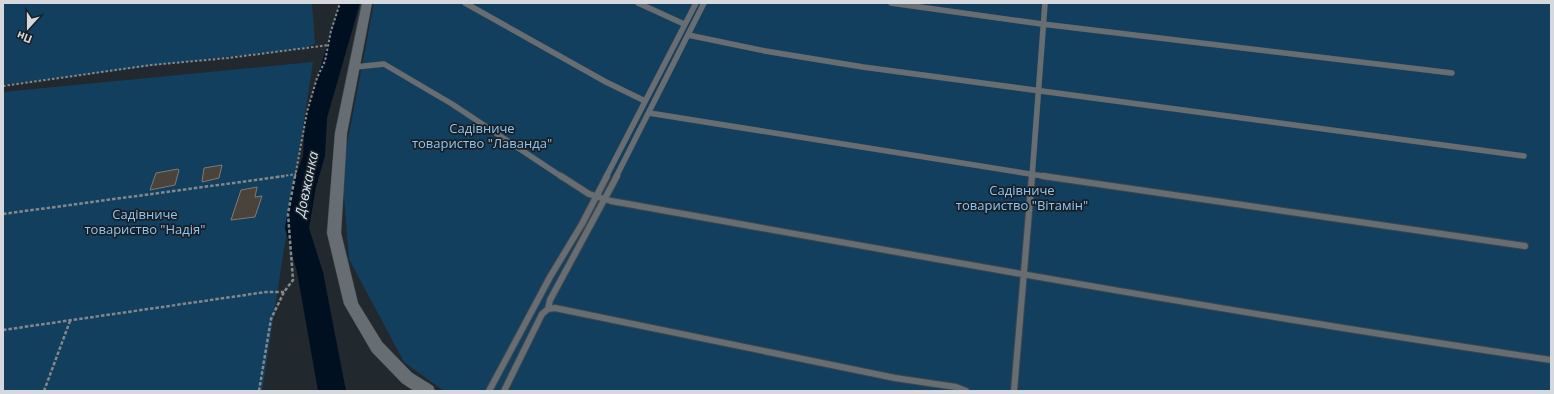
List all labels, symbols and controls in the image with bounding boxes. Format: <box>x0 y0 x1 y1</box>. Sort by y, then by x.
north arrow <box>8 8 48 48</box>
text: Пн <box>14 28 34 48</box>
park label: Садівниче товариство "Лаванда" <box>412 119 552 152</box>
water label: Довжанка <box>289 149 322 221</box>
park label: Садівниче товариство "Вітамін" <box>956 181 1088 214</box>
park label: Садівниче товариство "Надія" <box>85 205 205 238</box>

